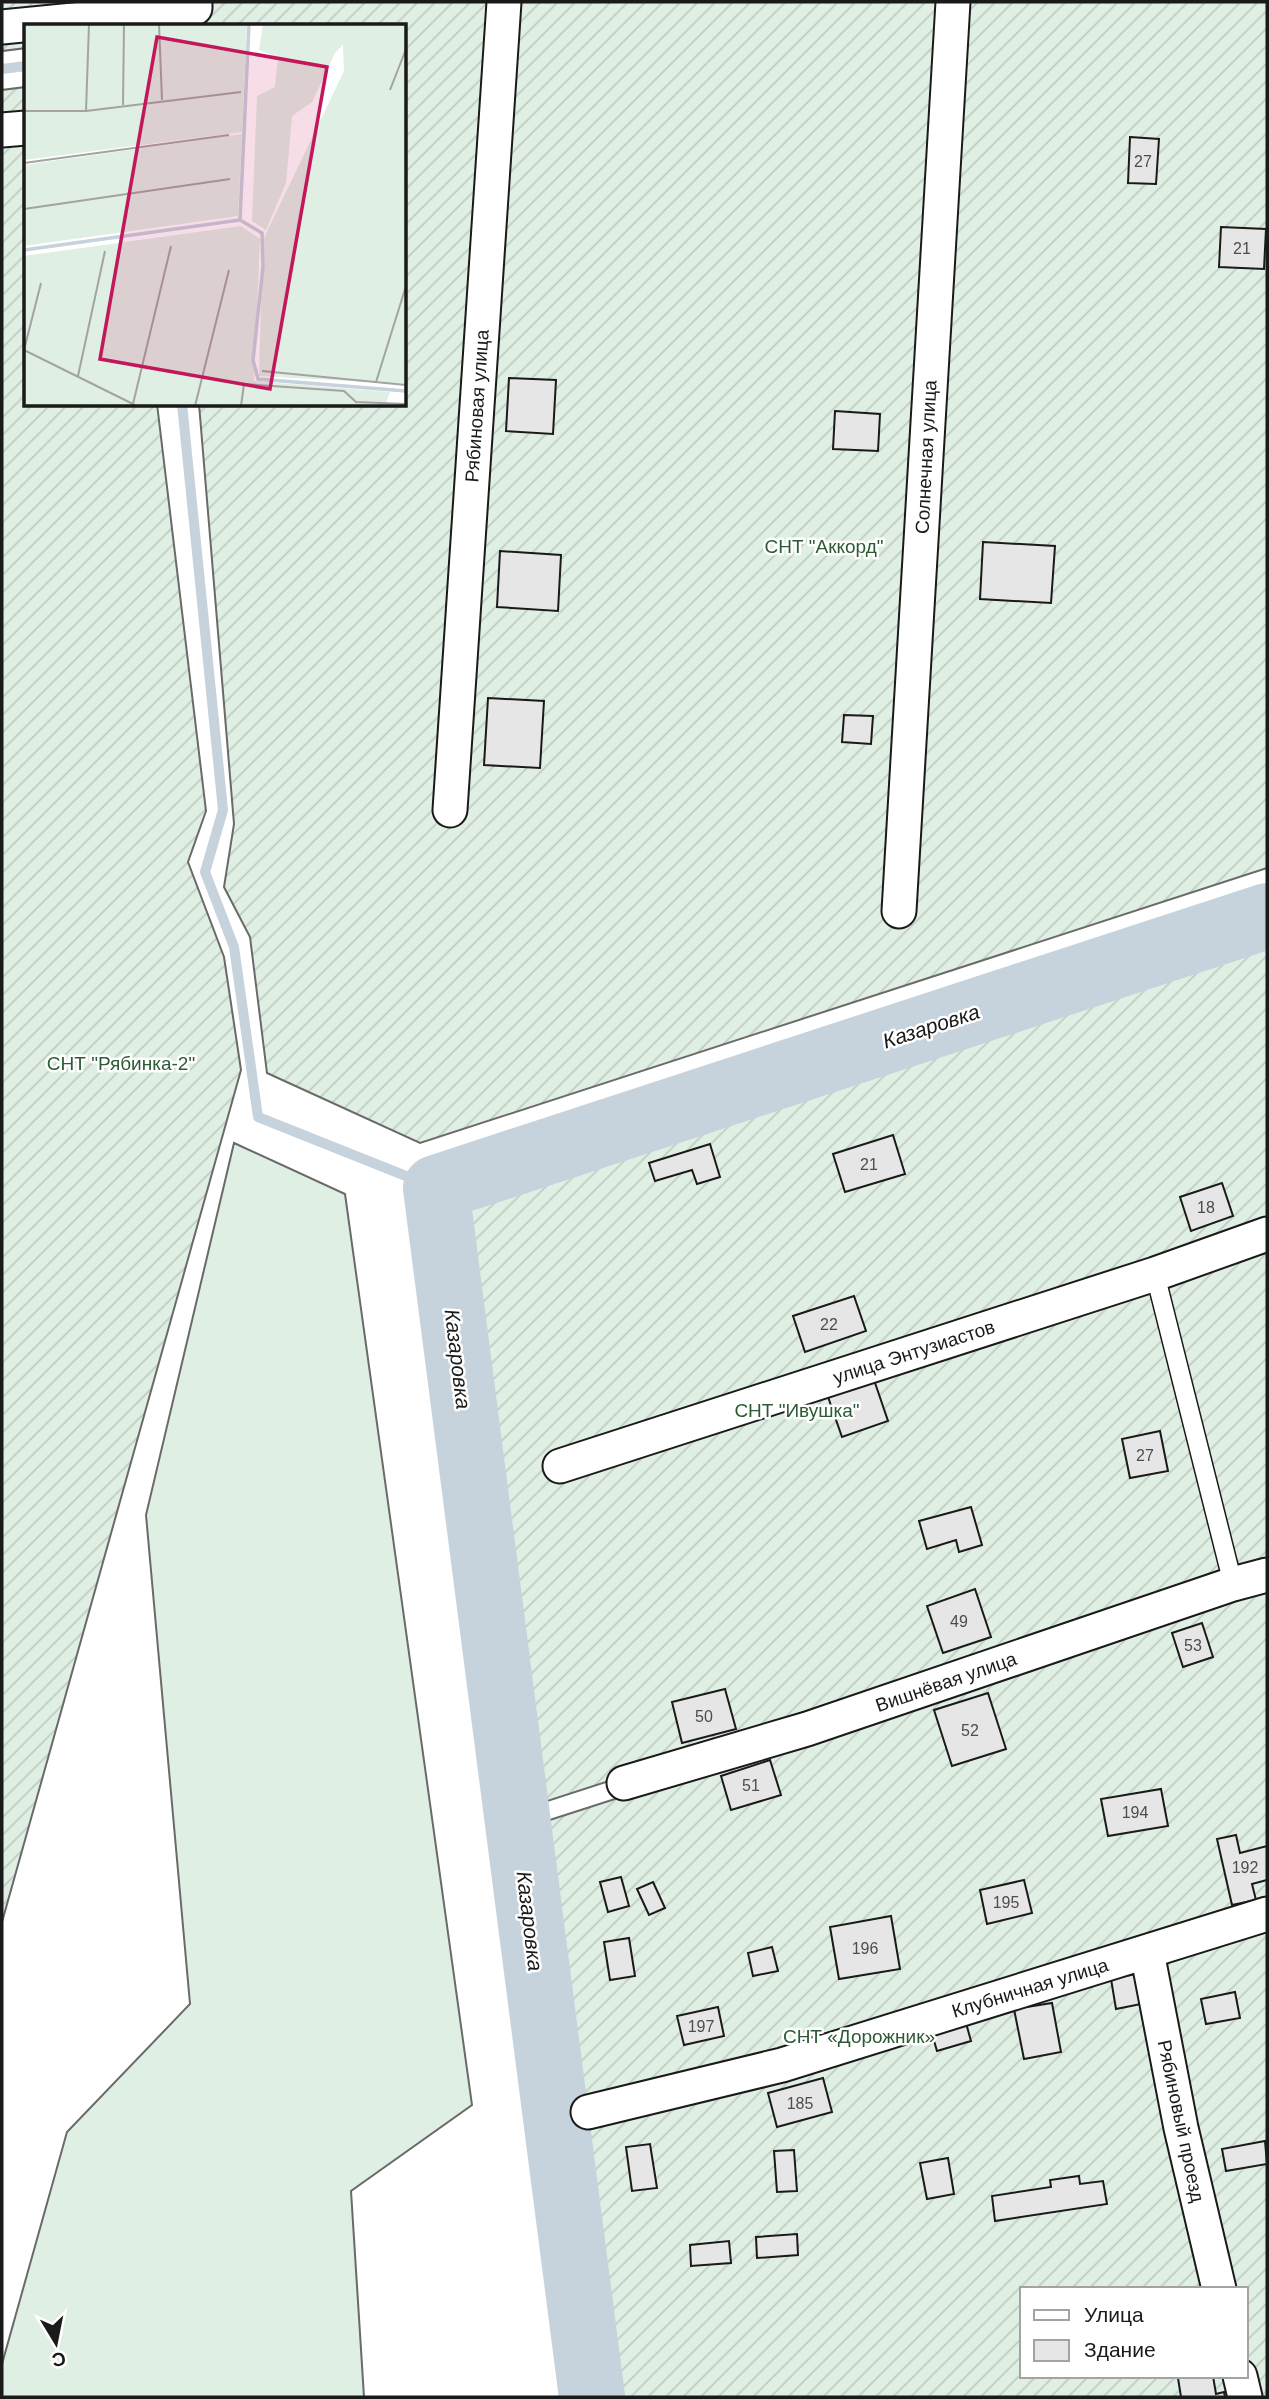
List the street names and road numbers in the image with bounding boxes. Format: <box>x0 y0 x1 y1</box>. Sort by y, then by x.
street label: Рябиновая улица <box>461 328 493 483</box>
street label: Солнечная улица <box>911 379 941 535</box>
street label: улица Энтузиастов <box>831 1316 997 1388</box>
street label: Вишнёвая улица <box>873 1648 1020 1716</box>
street label: Клубничная улица <box>949 1954 1111 2022</box>
street label: Рябиновый проезд <box>1154 2038 1208 2204</box>

